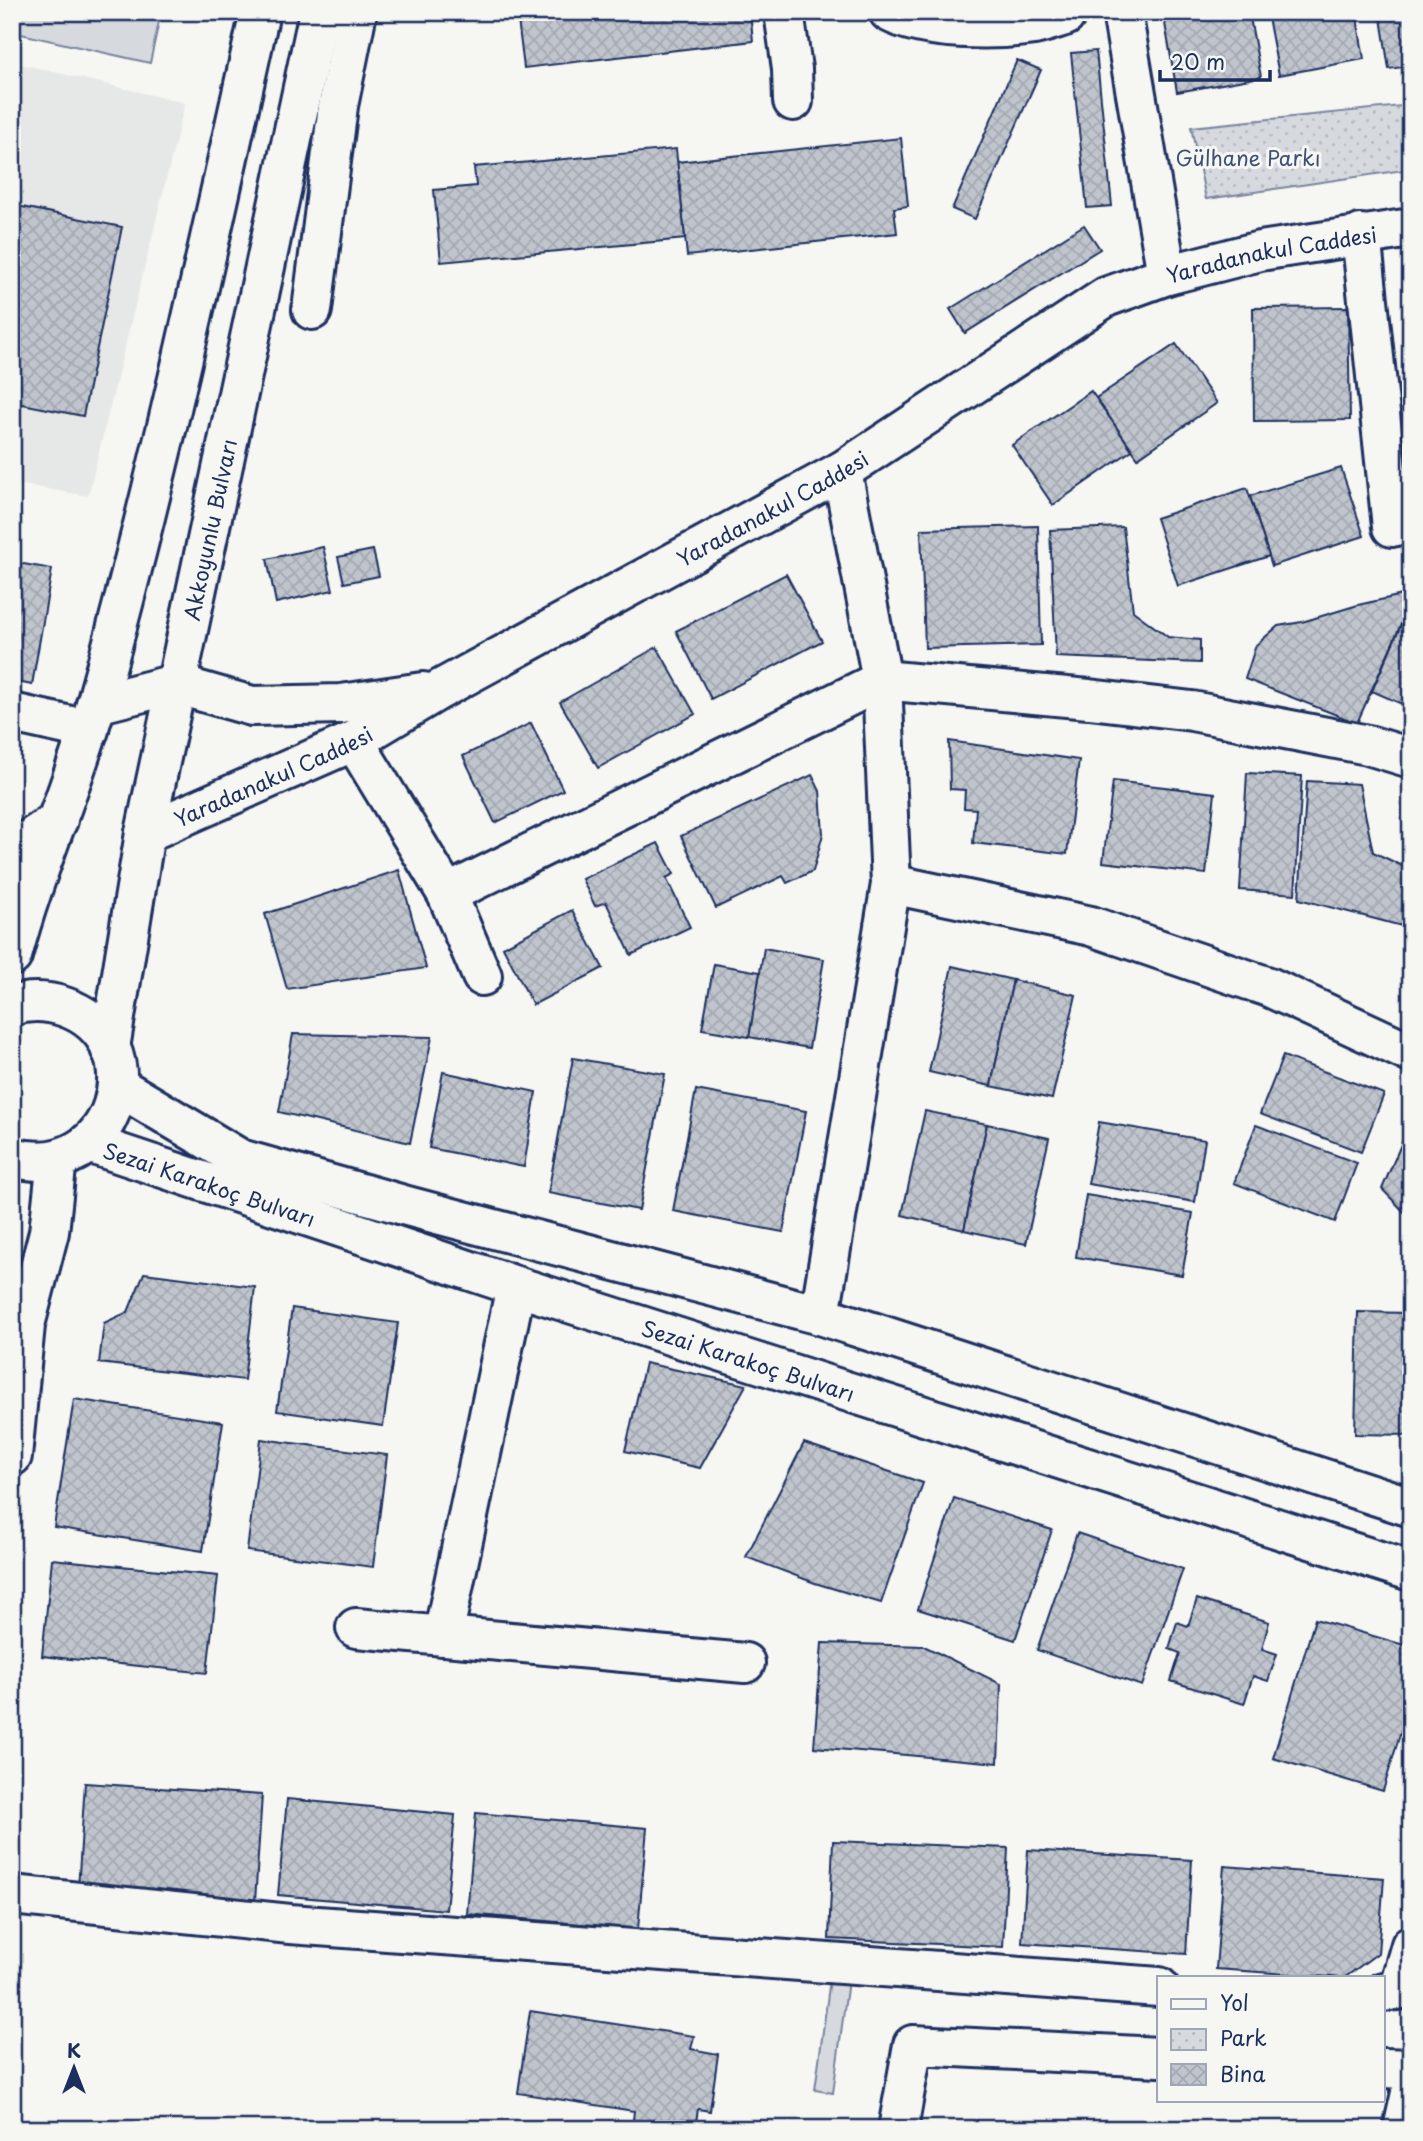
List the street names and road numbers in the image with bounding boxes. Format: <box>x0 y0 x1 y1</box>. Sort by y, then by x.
street label: Yaradanakul Caddesi <box>1163 217 1379 291</box>
street label: Akkoyunlu Bulvarı <box>174 436 244 623</box>
street label: Yaradanakul Caddesi <box>671 442 874 574</box>
street label: Yaradanakul Caddesi <box>169 718 378 834</box>
street label: Sezai Karakoç Bulvarı <box>99 1133 320 1234</box>
street label: Sezai Karakoç Bulvarı <box>638 1311 859 1409</box>

